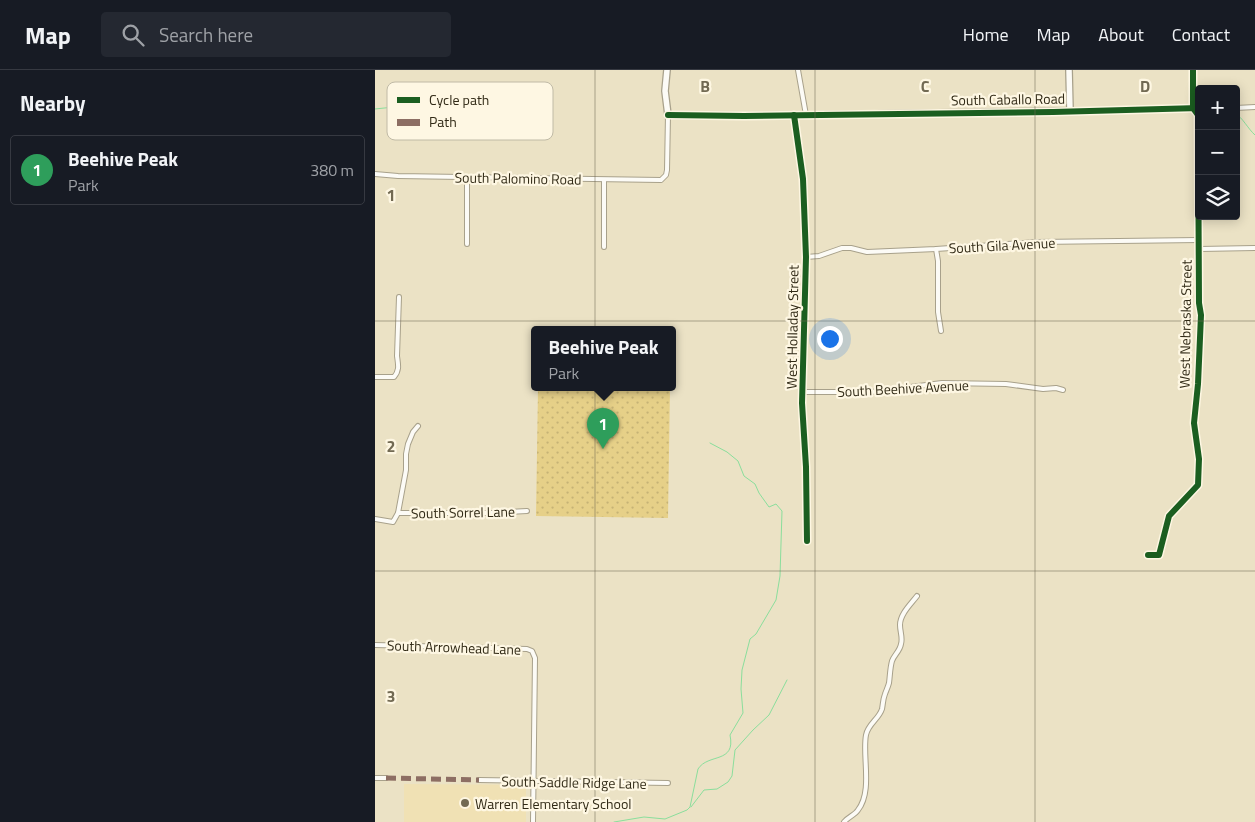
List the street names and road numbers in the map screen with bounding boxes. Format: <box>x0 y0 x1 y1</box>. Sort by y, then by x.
street label: South Caballo Road <box>951 88 1065 110</box>
street label: South Palomino Road <box>454 166 582 190</box>
street label: South Gila Avenue <box>948 232 1056 258</box>
street label: West Nebraska Street <box>1173 259 1197 389</box>
street label: West Holladay Street <box>780 265 804 389</box>
street label: South Beehive Avenue <box>837 374 969 402</box>
street label: South Sorrel Lane <box>411 501 515 523</box>
street label: South Arrowhead Lane <box>387 634 521 660</box>
street label: South Saddle Ridge Lane <box>501 770 647 794</box>

